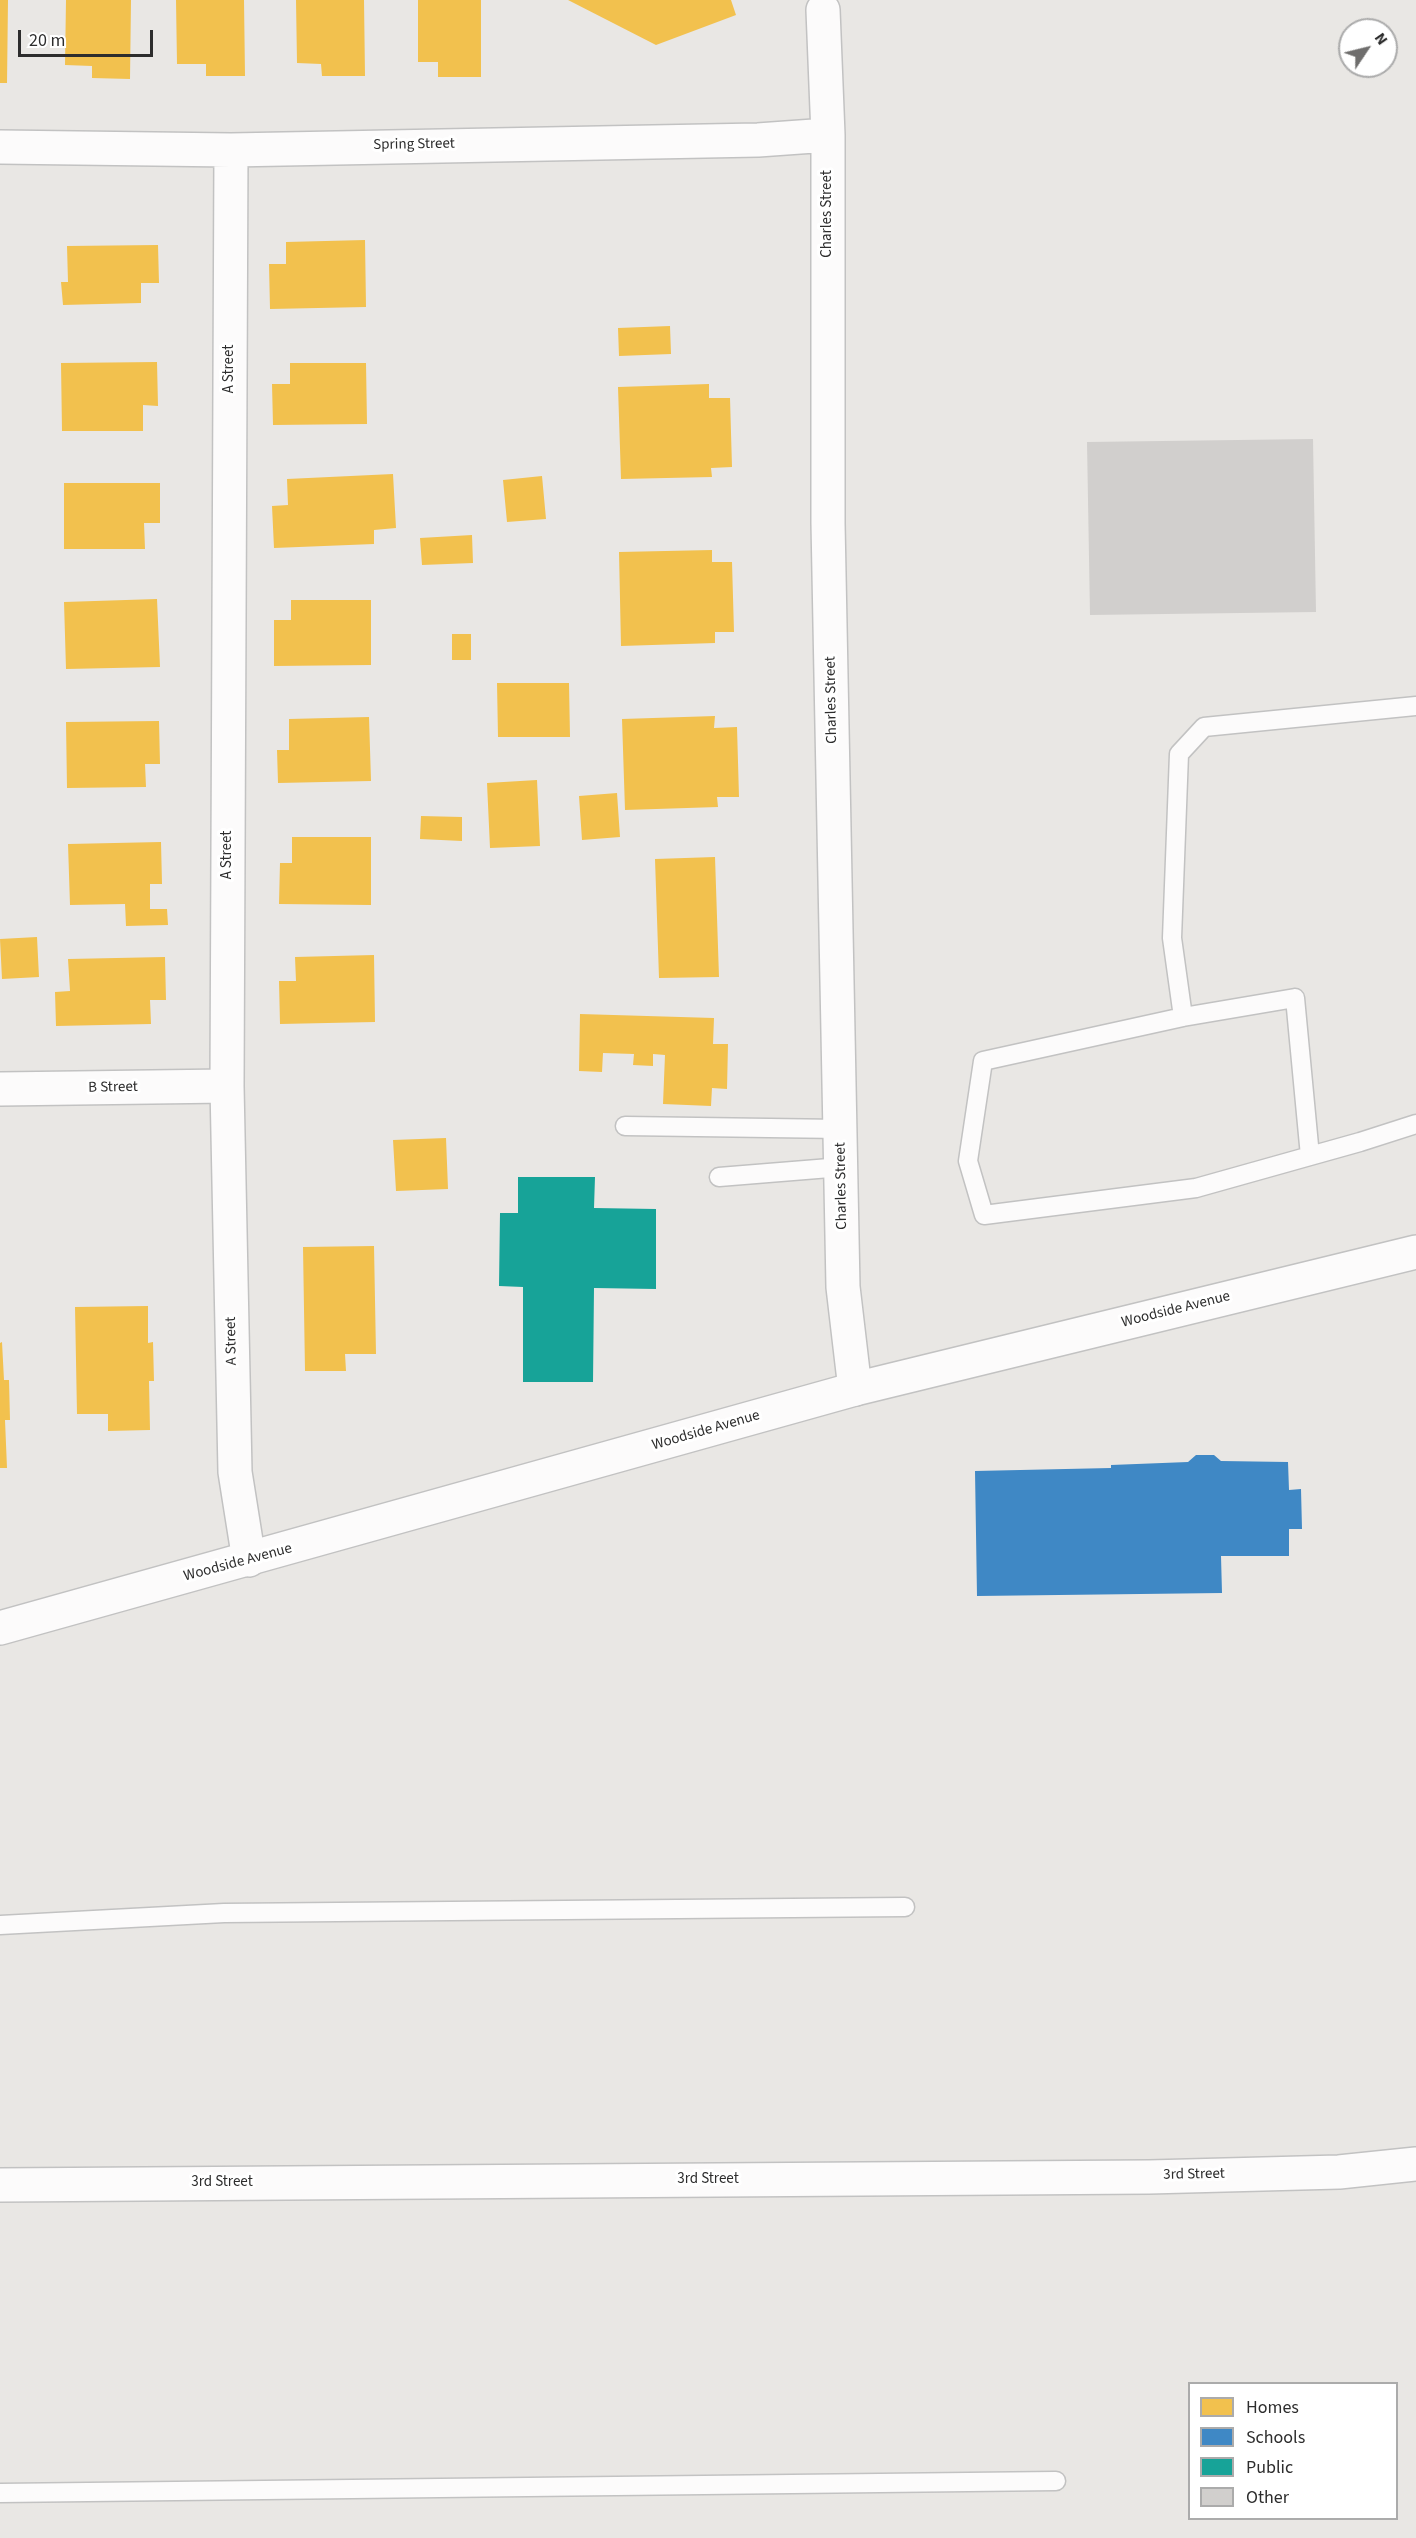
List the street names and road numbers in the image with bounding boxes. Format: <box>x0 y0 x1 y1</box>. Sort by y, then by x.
street label: Spring Street <box>373 135 455 155</box>
street label: Charles Street <box>819 170 837 258</box>
street label: A Street <box>221 345 239 393</box>
street label: Charles Street <box>822 656 842 744</box>
street label: A Street <box>219 831 237 879</box>
street label: B Street <box>88 1079 138 1097</box>
street label: Charles Street <box>832 1142 852 1230</box>
street label: Woodside Avenue <box>1120 1288 1232 1332</box>
street label: A Street <box>223 1316 241 1366</box>
street label: Woodside Avenue <box>650 1407 762 1455</box>
street label: Woodside Avenue <box>182 1540 294 1586</box>
street label: 3rd Street <box>1163 2165 1225 2185</box>
street label: 3rd Street <box>677 2171 739 2189</box>
street label: 3rd Street <box>191 2174 253 2192</box>

